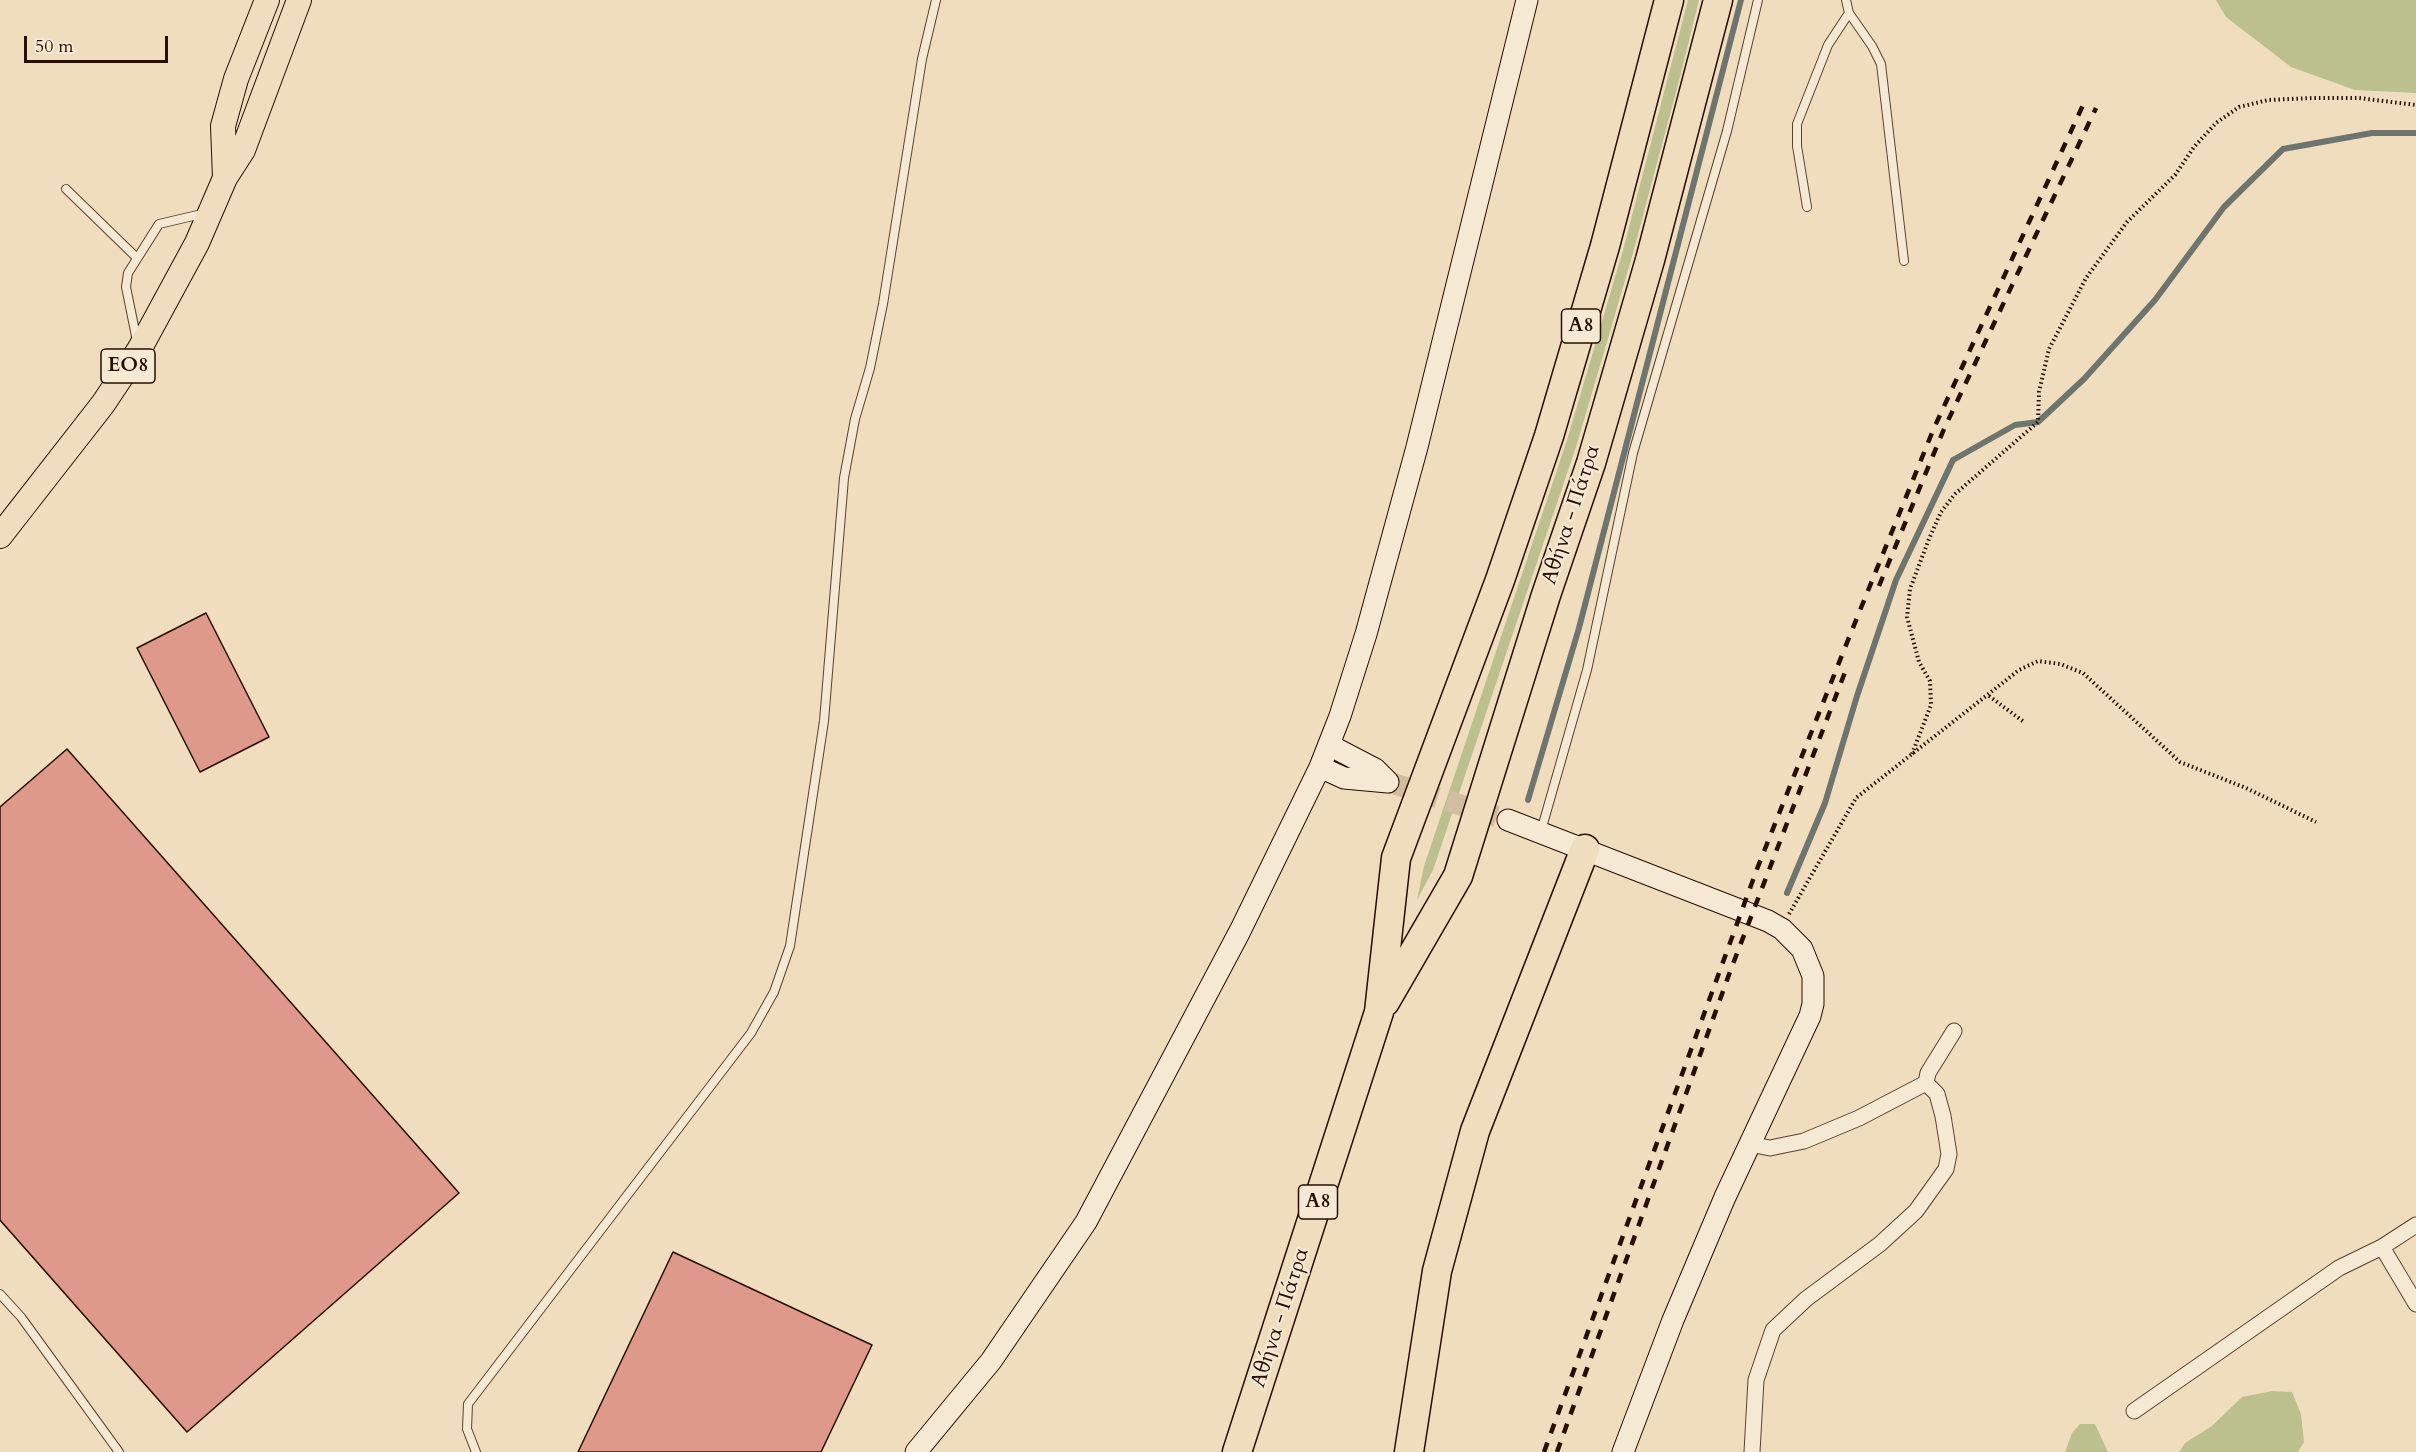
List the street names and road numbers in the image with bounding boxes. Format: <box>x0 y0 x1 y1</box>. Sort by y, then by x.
road number: Α8 <box>1562 309 1600 343</box>
road number: ΕΟ8 <box>101 349 155 383</box>
street label: Αθήνα - Πάτρα <box>1538 442 1606 588</box>
road number: Α8 <box>1298 1185 1338 1219</box>
street label: Αθήνα - Πάτρα <box>1247 1245 1315 1391</box>

